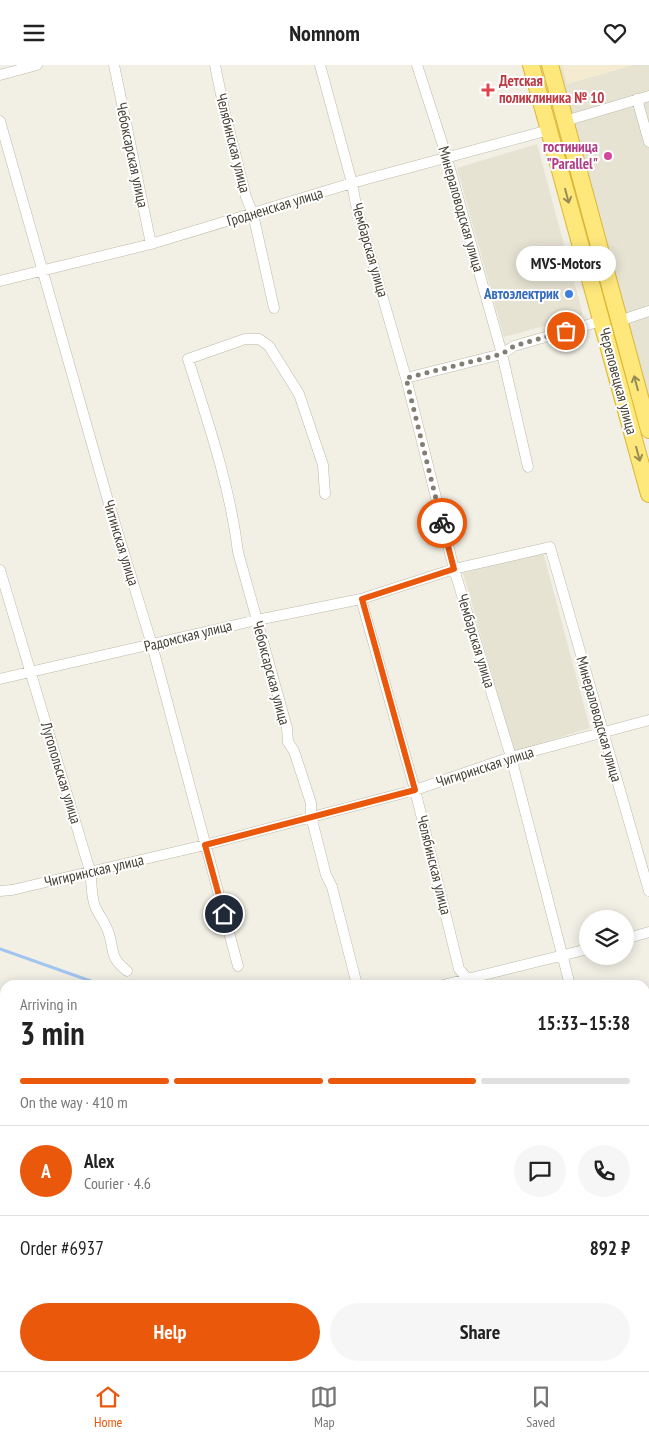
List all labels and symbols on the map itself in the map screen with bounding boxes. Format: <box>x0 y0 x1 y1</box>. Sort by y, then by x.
place label: Детская поликлиника № 10 <box>499 71 605 107</box>
marker: Детская поликлиника № 10 <box>481 83 495 97</box>
street label: Челябинская улица <box>212 91 255 194</box>
street label: Чебоксарская улица <box>112 101 153 209</box>
place label: гостиница "Parallel" <box>543 137 598 173</box>
street label: Минераловодская улица <box>434 144 489 274</box>
marker: гостиница "Parallel" <box>602 150 614 162</box>
street label: Гродненская улица <box>224 183 325 230</box>
one-way arrow <box>563 188 572 204</box>
street label: Чембарская улица <box>348 201 393 299</box>
callout: MVS-Motors <box>516 246 616 281</box>
place label: Автоэлектрик <box>483 284 560 303</box>
marker: Автоэлектрик <box>563 288 575 300</box>
pin <box>545 310 587 352</box>
street label: Череповецкая улица <box>595 326 642 436</box>
one-way arrow <box>631 376 641 392</box>
one-way arrow <box>634 446 643 462</box>
street label: Читинская улица <box>99 498 144 588</box>
courier <box>417 498 467 548</box>
street label: Чембарская улица <box>453 592 500 690</box>
street label: Радомская улица <box>142 615 234 656</box>
street label: Чебоксарская улица <box>248 619 294 727</box>
street label: Минераловодская улица <box>572 654 627 784</box>
street label: Лугопольская улица <box>37 719 86 826</box>
street label: Чигиринская улица <box>434 742 536 791</box>
street label: Челябинская улица <box>413 813 456 916</box>
street label: Чигиринская улица <box>42 850 145 891</box>
pin <box>203 893 245 935</box>

